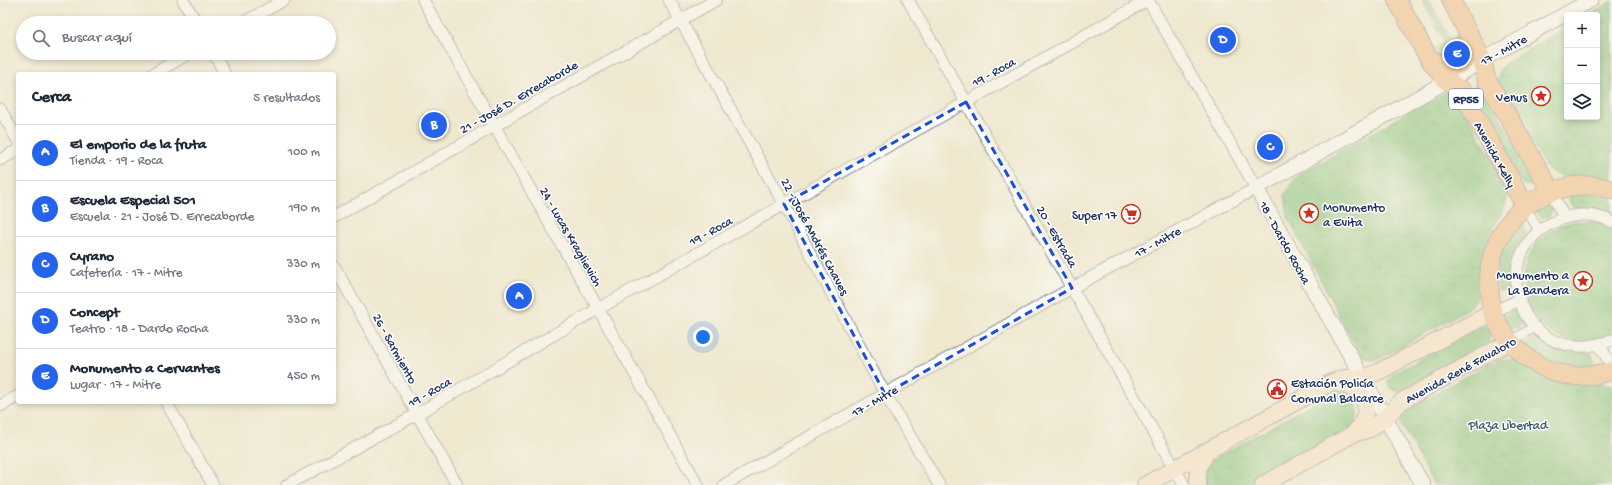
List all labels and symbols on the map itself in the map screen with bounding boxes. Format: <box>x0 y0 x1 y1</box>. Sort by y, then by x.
pin: D <box>1210 25 1236 55</box>
street label: 17 - Mitre <box>1478 32 1530 71</box>
pin: E <box>1444 39 1470 69</box>
street label: 19 - Roca <box>969 55 1019 92</box>
street label: 21 - José D. Errecaborde <box>458 58 581 138</box>
place icon: Venus <box>1530 85 1552 107</box>
road number: RP55 <box>1449 89 1483 109</box>
place label: Venus <box>1495 91 1528 106</box>
pin: B <box>421 110 447 140</box>
street label: Avenida Kelly <box>1470 120 1518 191</box>
pin: C <box>1257 132 1283 162</box>
street label: 22 - José Andrés Chaves <box>777 176 852 299</box>
street label: 24 - Lucas Kraglievich <box>535 185 604 289</box>
street label: 18 - Dardo Rocha <box>1254 198 1313 288</box>
place label: Monumento a Evita <box>1323 201 1385 231</box>
place icon: Monumento a Evita <box>1298 202 1320 224</box>
supermarket icon: Super 17 <box>1120 203 1142 225</box>
street label: 20 - Estrada <box>1032 204 1080 271</box>
place label: Super 17 <box>1072 209 1118 224</box>
street label: 19 - Roca <box>686 214 736 251</box>
street label: 17 - Mitre <box>1132 224 1184 263</box>
place label: Monumento a La Bandera <box>1496 269 1570 299</box>
place icon: Monumento a La Bandera <box>1572 270 1594 292</box>
pin: A <box>506 281 532 311</box>
street label: 26 - Sarmiento <box>368 311 419 387</box>
your location <box>693 327 713 347</box>
street label: Avenida René Favaloro <box>1403 334 1519 408</box>
street label: 19 - Roca <box>405 374 455 412</box>
place label: Estación Policía Comunal Balcarce <box>1291 377 1384 407</box>
public building icon: Estación Policía Comunal Balcarce <box>1266 378 1288 400</box>
street label: 17 - Mitre <box>849 383 901 422</box>
park label: Plaza Libertad <box>1467 419 1549 434</box>

